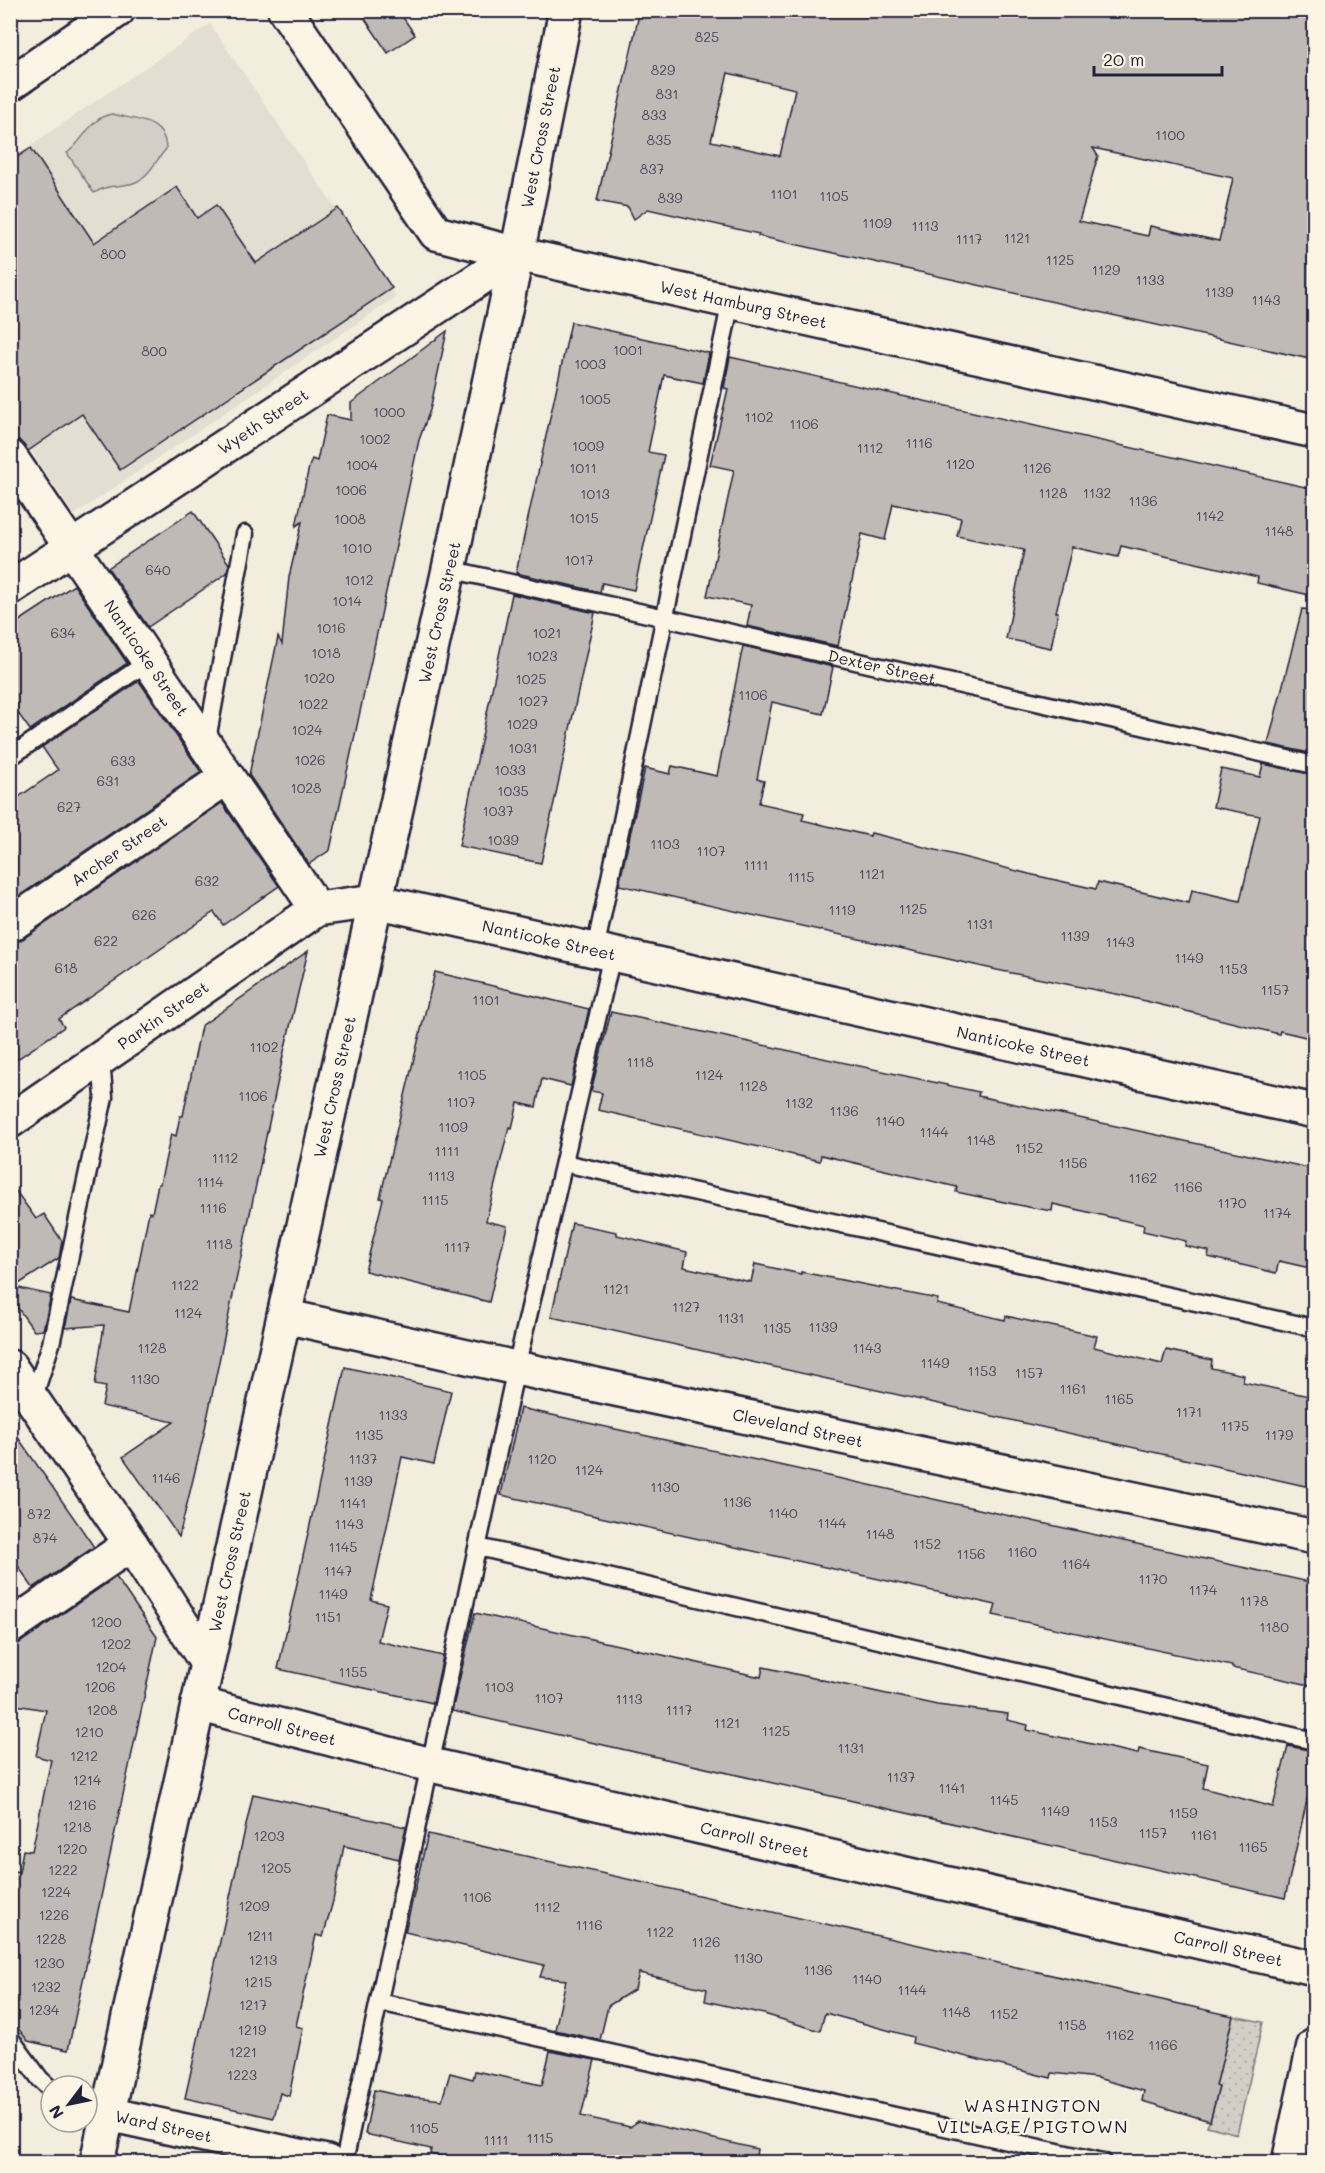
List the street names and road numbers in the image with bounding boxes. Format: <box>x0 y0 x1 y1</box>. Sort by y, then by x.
street label: West Cross Street <box>515 64 565 210</box>
street label: West Hamburg Street <box>658 275 829 333</box>
street label: Wyeth Street <box>213 383 312 458</box>
street label: West Cross Street <box>413 539 465 685</box>
street label: Nanticoke Street <box>100 596 194 720</box>
street label: Dexter Street <box>826 644 938 689</box>
street label: Archer Street <box>67 810 171 890</box>
street label: Nanticoke Street <box>481 914 618 965</box>
street label: Parkin Street <box>113 976 212 1054</box>
street label: West Cross Street <box>308 1014 360 1160</box>
street label: Nanticoke Street <box>955 1020 1092 1071</box>
street label: Cleveland Street <box>731 1403 865 1451</box>
street label: West Cross Street <box>203 1489 255 1634</box>
street label: Carroll Street <box>226 1701 339 1750</box>
street label: Carroll Street <box>698 1816 811 1862</box>
street label: Carroll Street <box>1172 1925 1285 1971</box>
street label: Ward Street <box>114 2105 214 2146</box>

